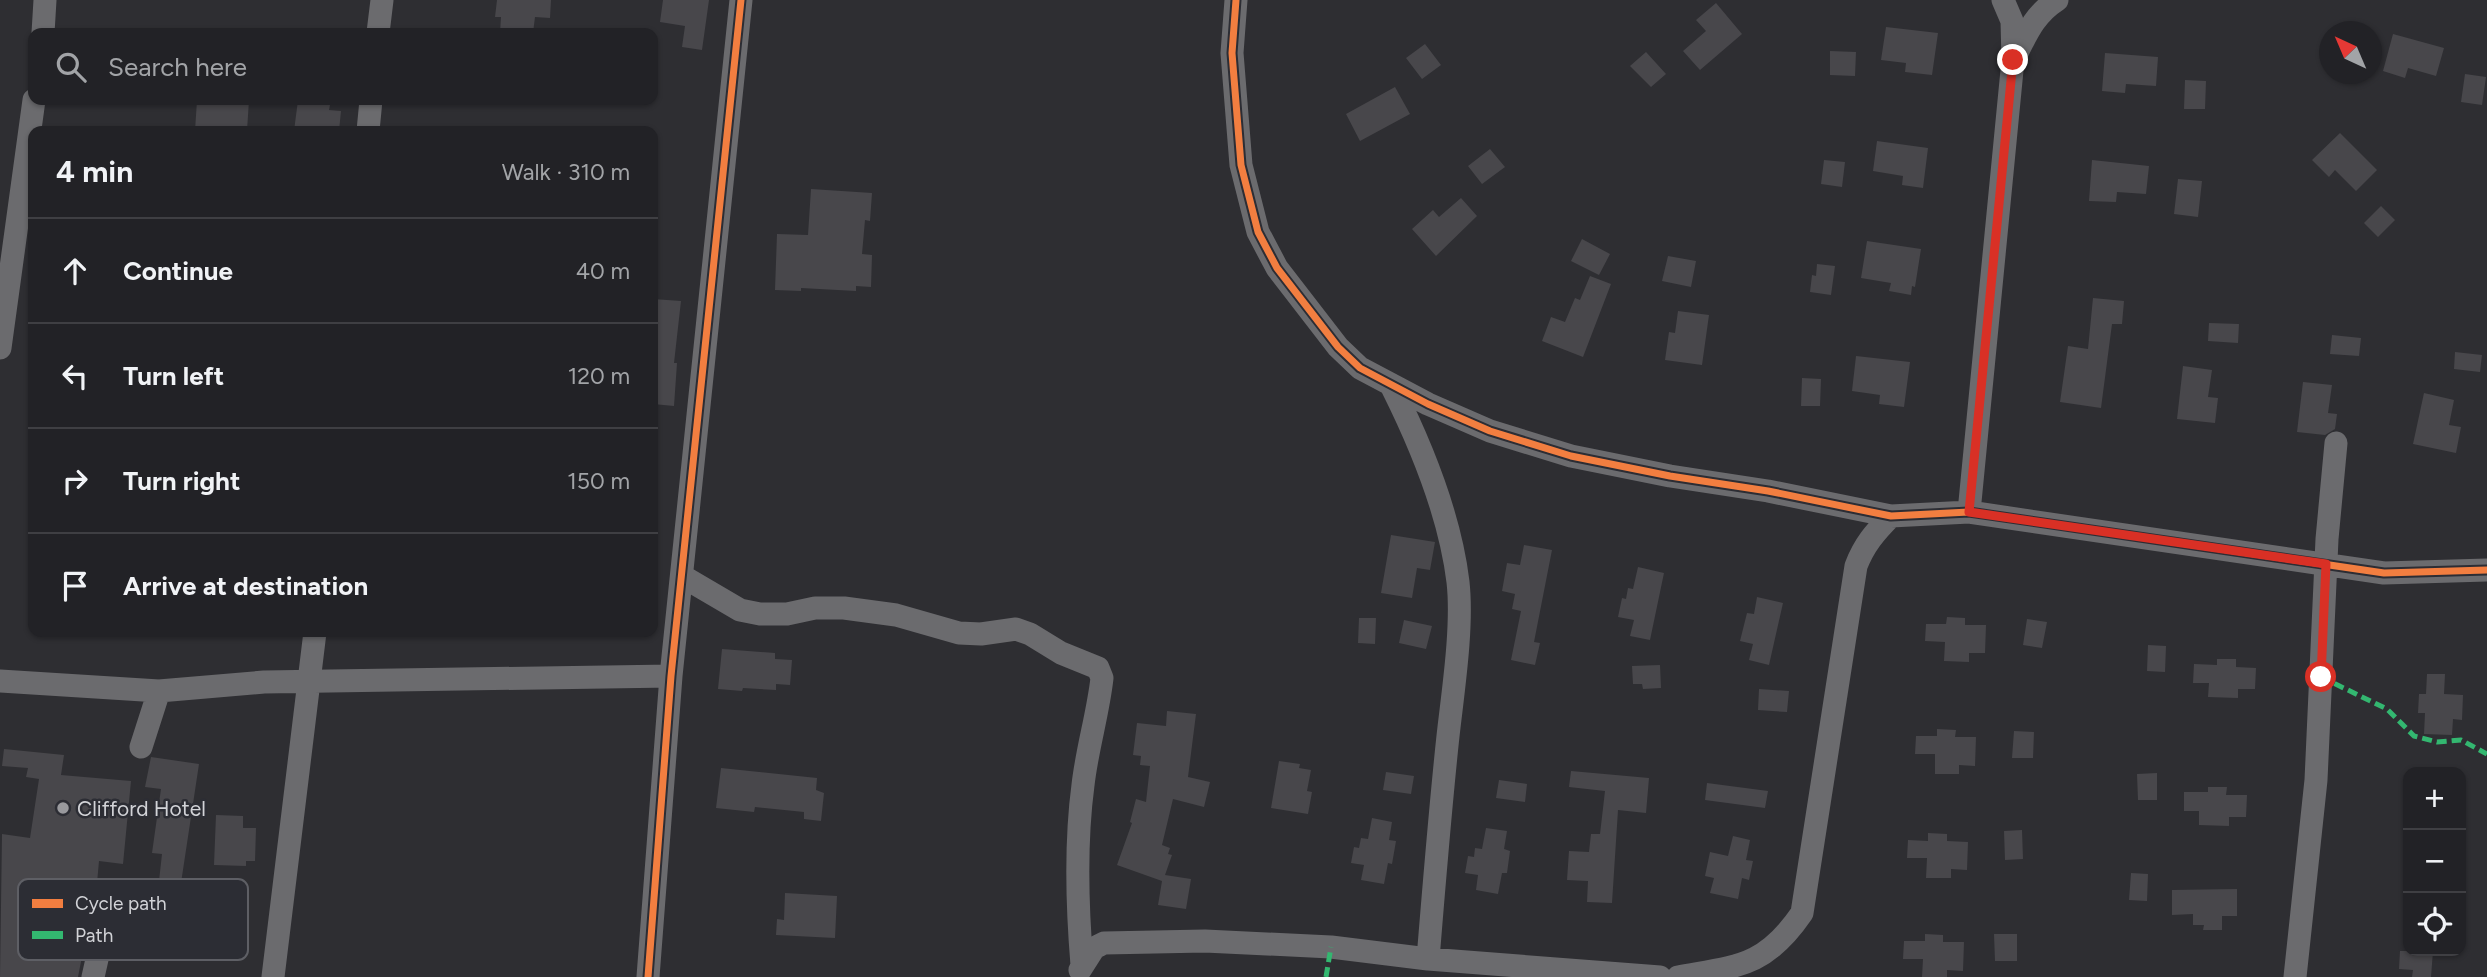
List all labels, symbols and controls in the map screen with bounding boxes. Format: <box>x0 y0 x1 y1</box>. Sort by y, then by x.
north arrow <box>2319 21 2382 84</box>
search box <box>28 28 658 105</box>
route end <box>1997 44 2028 75</box>
icon: search <box>52 48 90 86</box>
text: Search here <box>108 51 247 83</box>
text: 4 min <box>56 153 133 190</box>
text: Walk · 310 m <box>502 158 630 186</box>
icon: ahead <box>56 252 94 290</box>
text: Continue <box>123 255 233 287</box>
text: 40 m <box>576 257 630 285</box>
icon: left <box>56 357 94 395</box>
text: Turn left <box>123 360 224 392</box>
text: 120 m <box>568 362 630 390</box>
icon: right <box>56 462 94 500</box>
text: Turn right <box>123 465 240 497</box>
text: 150 m <box>567 467 630 495</box>
icon: arrive <box>56 567 94 605</box>
text: Arrive at destination <box>123 570 368 602</box>
route start <box>2305 661 2336 692</box>
map controls <box>2403 767 2466 956</box>
button: + <box>2403 767 2466 830</box>
place label: Clifford Hotel <box>77 796 206 821</box>
marker: Clifford Hotel <box>55 800 71 816</box>
button: − <box>2403 830 2466 893</box>
legend <box>18 879 248 960</box>
text: Cycle path <box>75 892 167 915</box>
button: locate <box>2403 893 2466 956</box>
text: Path <box>75 924 113 947</box>

